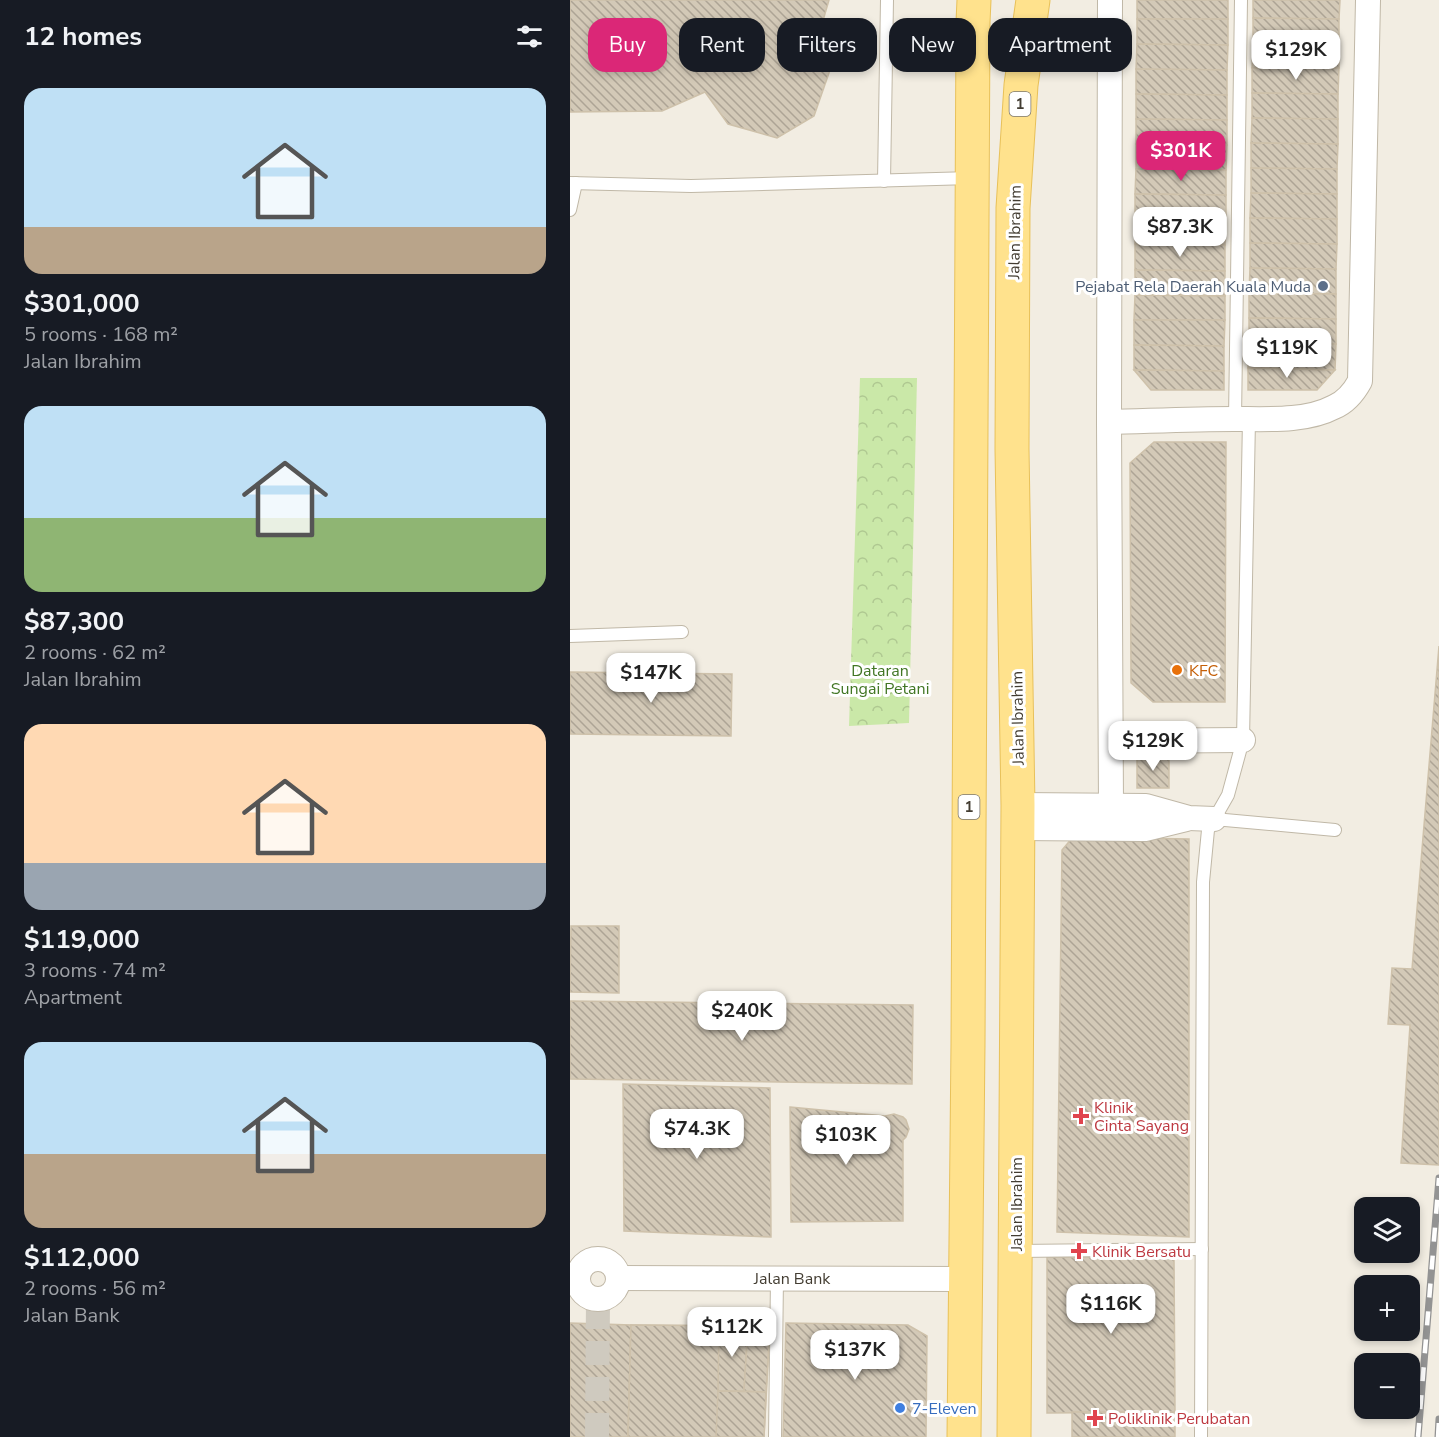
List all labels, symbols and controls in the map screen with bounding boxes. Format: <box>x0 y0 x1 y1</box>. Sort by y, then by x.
chip: Buy <box>588 18 667 72</box>
chip: Rent <box>679 18 765 72</box>
chip: Filters <box>777 18 877 72</box>
chip: New <box>889 18 976 72</box>
chip: Apartment <box>988 18 1132 72</box>
text: 12 homes <box>24 19 142 54</box>
icon: filters <box>513 20 546 53</box>
pin: $129K <box>1254 30 1338 81</box>
text: $129K <box>1265 36 1327 63</box>
road number: 1 <box>1010 92 1030 116</box>
icon: home <box>231 127 339 235</box>
pin: $301K <box>1139 131 1223 182</box>
text: $301K <box>1150 137 1212 164</box>
street label: Jalan Ibrahim <box>1003 185 1027 280</box>
pin: $87.3K <box>1131 207 1229 258</box>
text: $87.3K <box>1147 213 1213 240</box>
place label: Pejabat Rela Daerah Kuala Muda <box>1075 276 1311 298</box>
marker: Pejabat Rela Daerah Kuala Muda <box>1316 279 1330 293</box>
text: $301,000 <box>24 286 140 321</box>
text: 5 rooms · 168 m² <box>24 321 178 348</box>
pin: $119K <box>1245 328 1329 379</box>
text: $119K <box>1256 334 1318 361</box>
text: Jalan Ibrahim <box>24 348 142 375</box>
icon: home <box>231 445 339 553</box>
text: $87,300 <box>24 604 124 639</box>
text: 2 rooms · 62 m² <box>24 639 166 666</box>
pin: $147K <box>609 653 693 704</box>
text: $147K <box>620 659 682 686</box>
park label: Dataran Sungai Petani <box>831 660 929 700</box>
place label: KFC <box>1189 660 1219 682</box>
marker: KFC <box>1170 663 1184 677</box>
text: Jalan Ibrahim <box>24 666 142 693</box>
street label: Jalan Ibrahim <box>1006 671 1030 766</box>
pin: $129K <box>1111 721 1195 772</box>
text: $129K <box>1122 727 1184 754</box>
icon: home <box>231 763 339 871</box>
road number: 1 <box>958 795 980 819</box>
text: $119,000 <box>24 922 140 957</box>
text: 3 rooms · 74 m² <box>24 957 166 984</box>
text: Apartment <box>24 984 122 1011</box>
pin: $240K <box>700 991 784 1042</box>
text: $240K <box>711 997 773 1024</box>
icon: home <box>231 1081 339 1189</box>
place label: Klinik Cinta Sayang <box>1094 1097 1189 1137</box>
marker: Klinik Cinta Sayang <box>1072 1107 1090 1125</box>
pin: $74.3K <box>648 1109 746 1160</box>
text: $74.3K <box>664 1115 730 1142</box>
pin: $103K <box>804 1115 888 1166</box>
text: $103K <box>815 1121 877 1148</box>
street label: Jalan Ibrahim <box>1006 1157 1028 1252</box>
map controls <box>1354 1197 1420 1419</box>
button: layers <box>1354 1197 1420 1263</box>
text: $112,000 <box>24 1240 140 1275</box>
place label: Klinik Bersatu <box>1092 1241 1191 1263</box>
marker: Klinik Bersatu <box>1070 1242 1088 1260</box>
street label: Jalan Bank <box>753 1268 831 1290</box>
text: 2 rooms · 56 m² <box>24 1275 166 1302</box>
button: + <box>1354 1275 1420 1341</box>
pin: $116K <box>1069 1284 1153 1335</box>
text: $116K <box>1080 1290 1142 1317</box>
text: Jalan Bank <box>24 1302 120 1329</box>
pin: $112K <box>690 1307 774 1358</box>
text: $112K <box>701 1313 763 1340</box>
pin: $137K <box>813 1330 897 1381</box>
text: $137K <box>824 1336 886 1363</box>
button: − <box>1354 1353 1420 1419</box>
place label: 7-Eleven <box>912 1398 977 1420</box>
marker: 7-Eleven <box>893 1401 907 1415</box>
place label: Poliklinik Perubatan <box>1108 1408 1250 1430</box>
marker: Poliklinik Perubatan <box>1086 1409 1104 1427</box>

